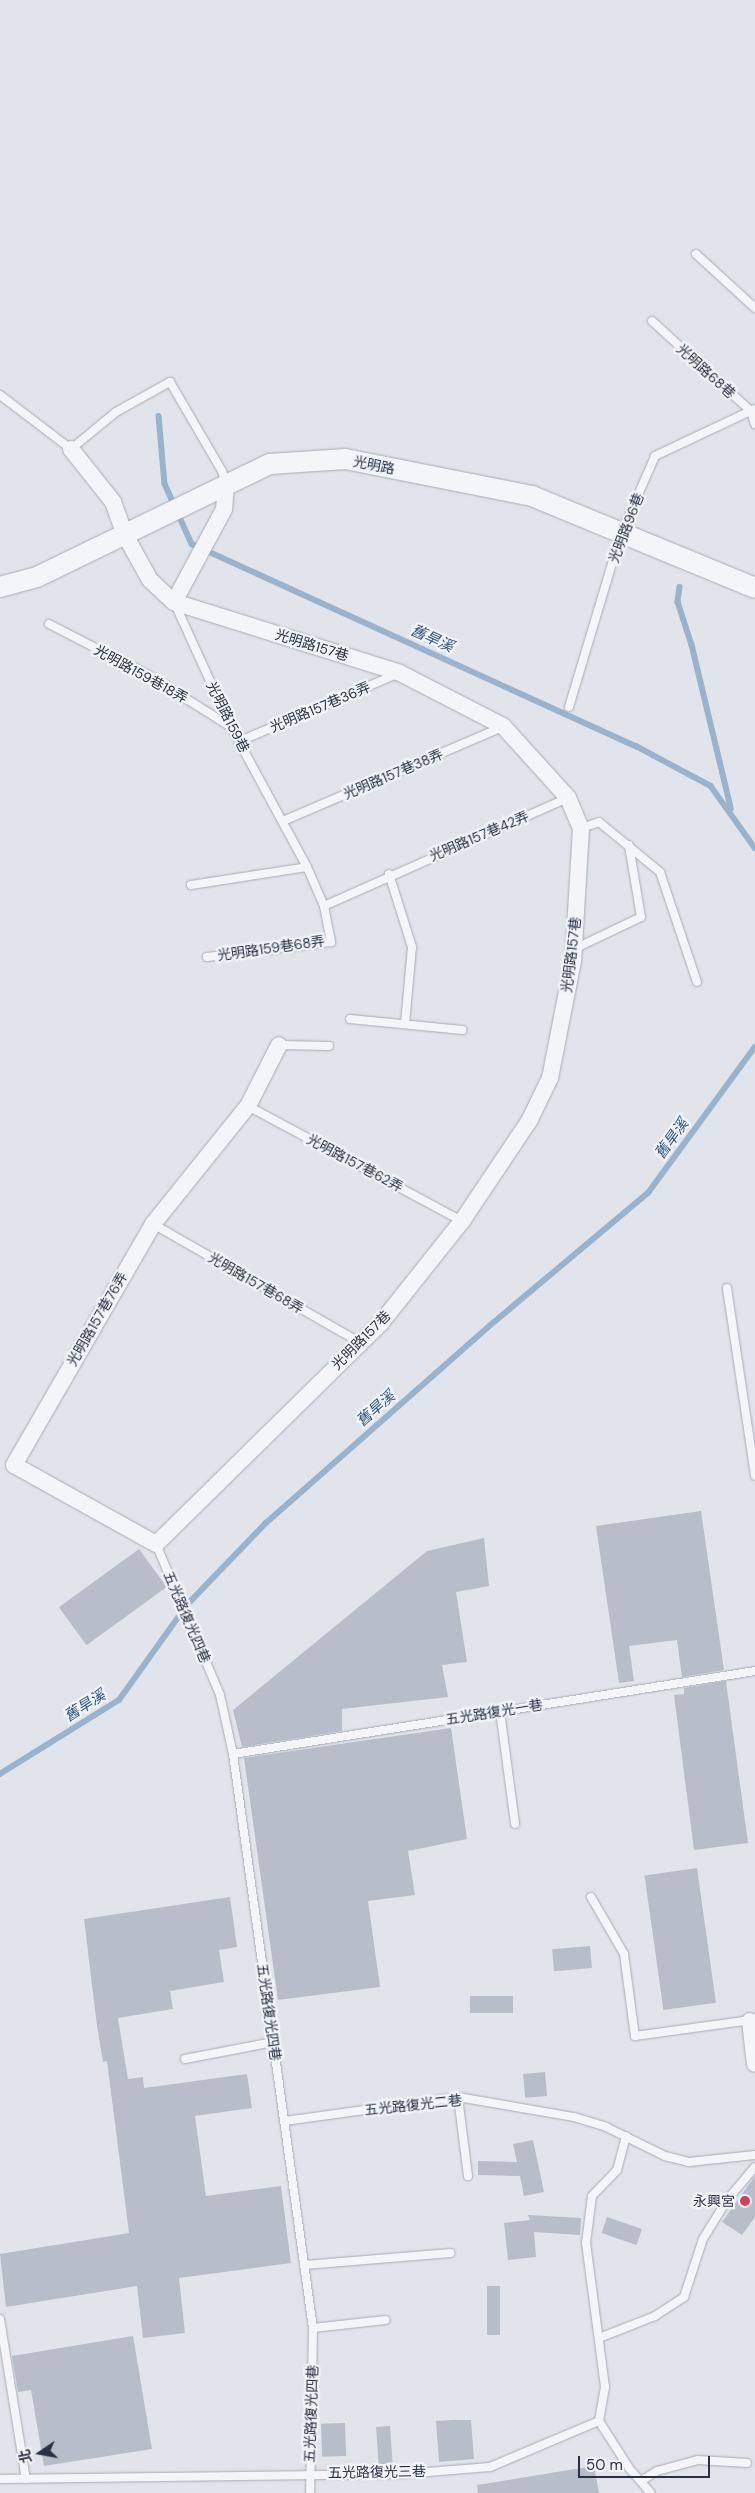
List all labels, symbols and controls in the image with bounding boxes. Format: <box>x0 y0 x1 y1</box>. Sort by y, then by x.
street label: 光明路68巷 <box>673 340 739 402</box>
street label: 光明路 <box>352 453 396 477</box>
street label: 光明路96巷 <box>605 491 647 565</box>
water label: 舊旱溪 <box>408 622 456 656</box>
street label: 光明路157巷 <box>273 626 351 664</box>
street label: 光明路159巷18弄 <box>91 641 191 707</box>
street label: 光明路157巷36弄 <box>267 678 373 736</box>
street label: 光明路159巷 <box>203 679 253 755</box>
street label: 光明路157巷38弄 <box>341 745 445 803</box>
street label: 光明路157巷42弄 <box>427 807 531 865</box>
street label: 光明路157巷 <box>558 916 584 994</box>
street label: 光明路159巷68弄 <box>216 932 326 964</box>
water label: 舊旱溪 <box>651 1116 693 1162</box>
street label: 光明路157巷62弄 <box>304 1131 406 1195</box>
street label: 光明路157巷68弄 <box>205 1249 307 1317</box>
street label: 光明路157巷76弄 <box>63 1269 131 1369</box>
street label: 光明路157巷 <box>328 1307 394 1373</box>
water label: 舊旱溪 <box>353 1387 399 1431</box>
street label: 五光路復光四巷 <box>160 1569 214 1665</box>
water label: 舊旱溪 <box>61 1686 109 1726</box>
street label: 五光路復光一巷 <box>444 1696 544 1728</box>
street label: 五光路復光四巷 <box>254 1962 284 2062</box>
street label: 五光路復光二巷 <box>363 2092 463 2118</box>
place label: 永興宮 <box>693 2193 735 2209</box>
marker: 永興宮 <box>739 2195 751 2207</box>
street label: 五光路復光四巷 <box>301 2365 321 2463</box>
north arrow <box>15 2428 65 2478</box>
scale bar <box>580 2446 712 2478</box>
text: 北 <box>15 2447 36 2465</box>
text: 50 m <box>586 2455 623 2475</box>
street label: 五光路復光三巷 <box>328 2463 426 2481</box>

